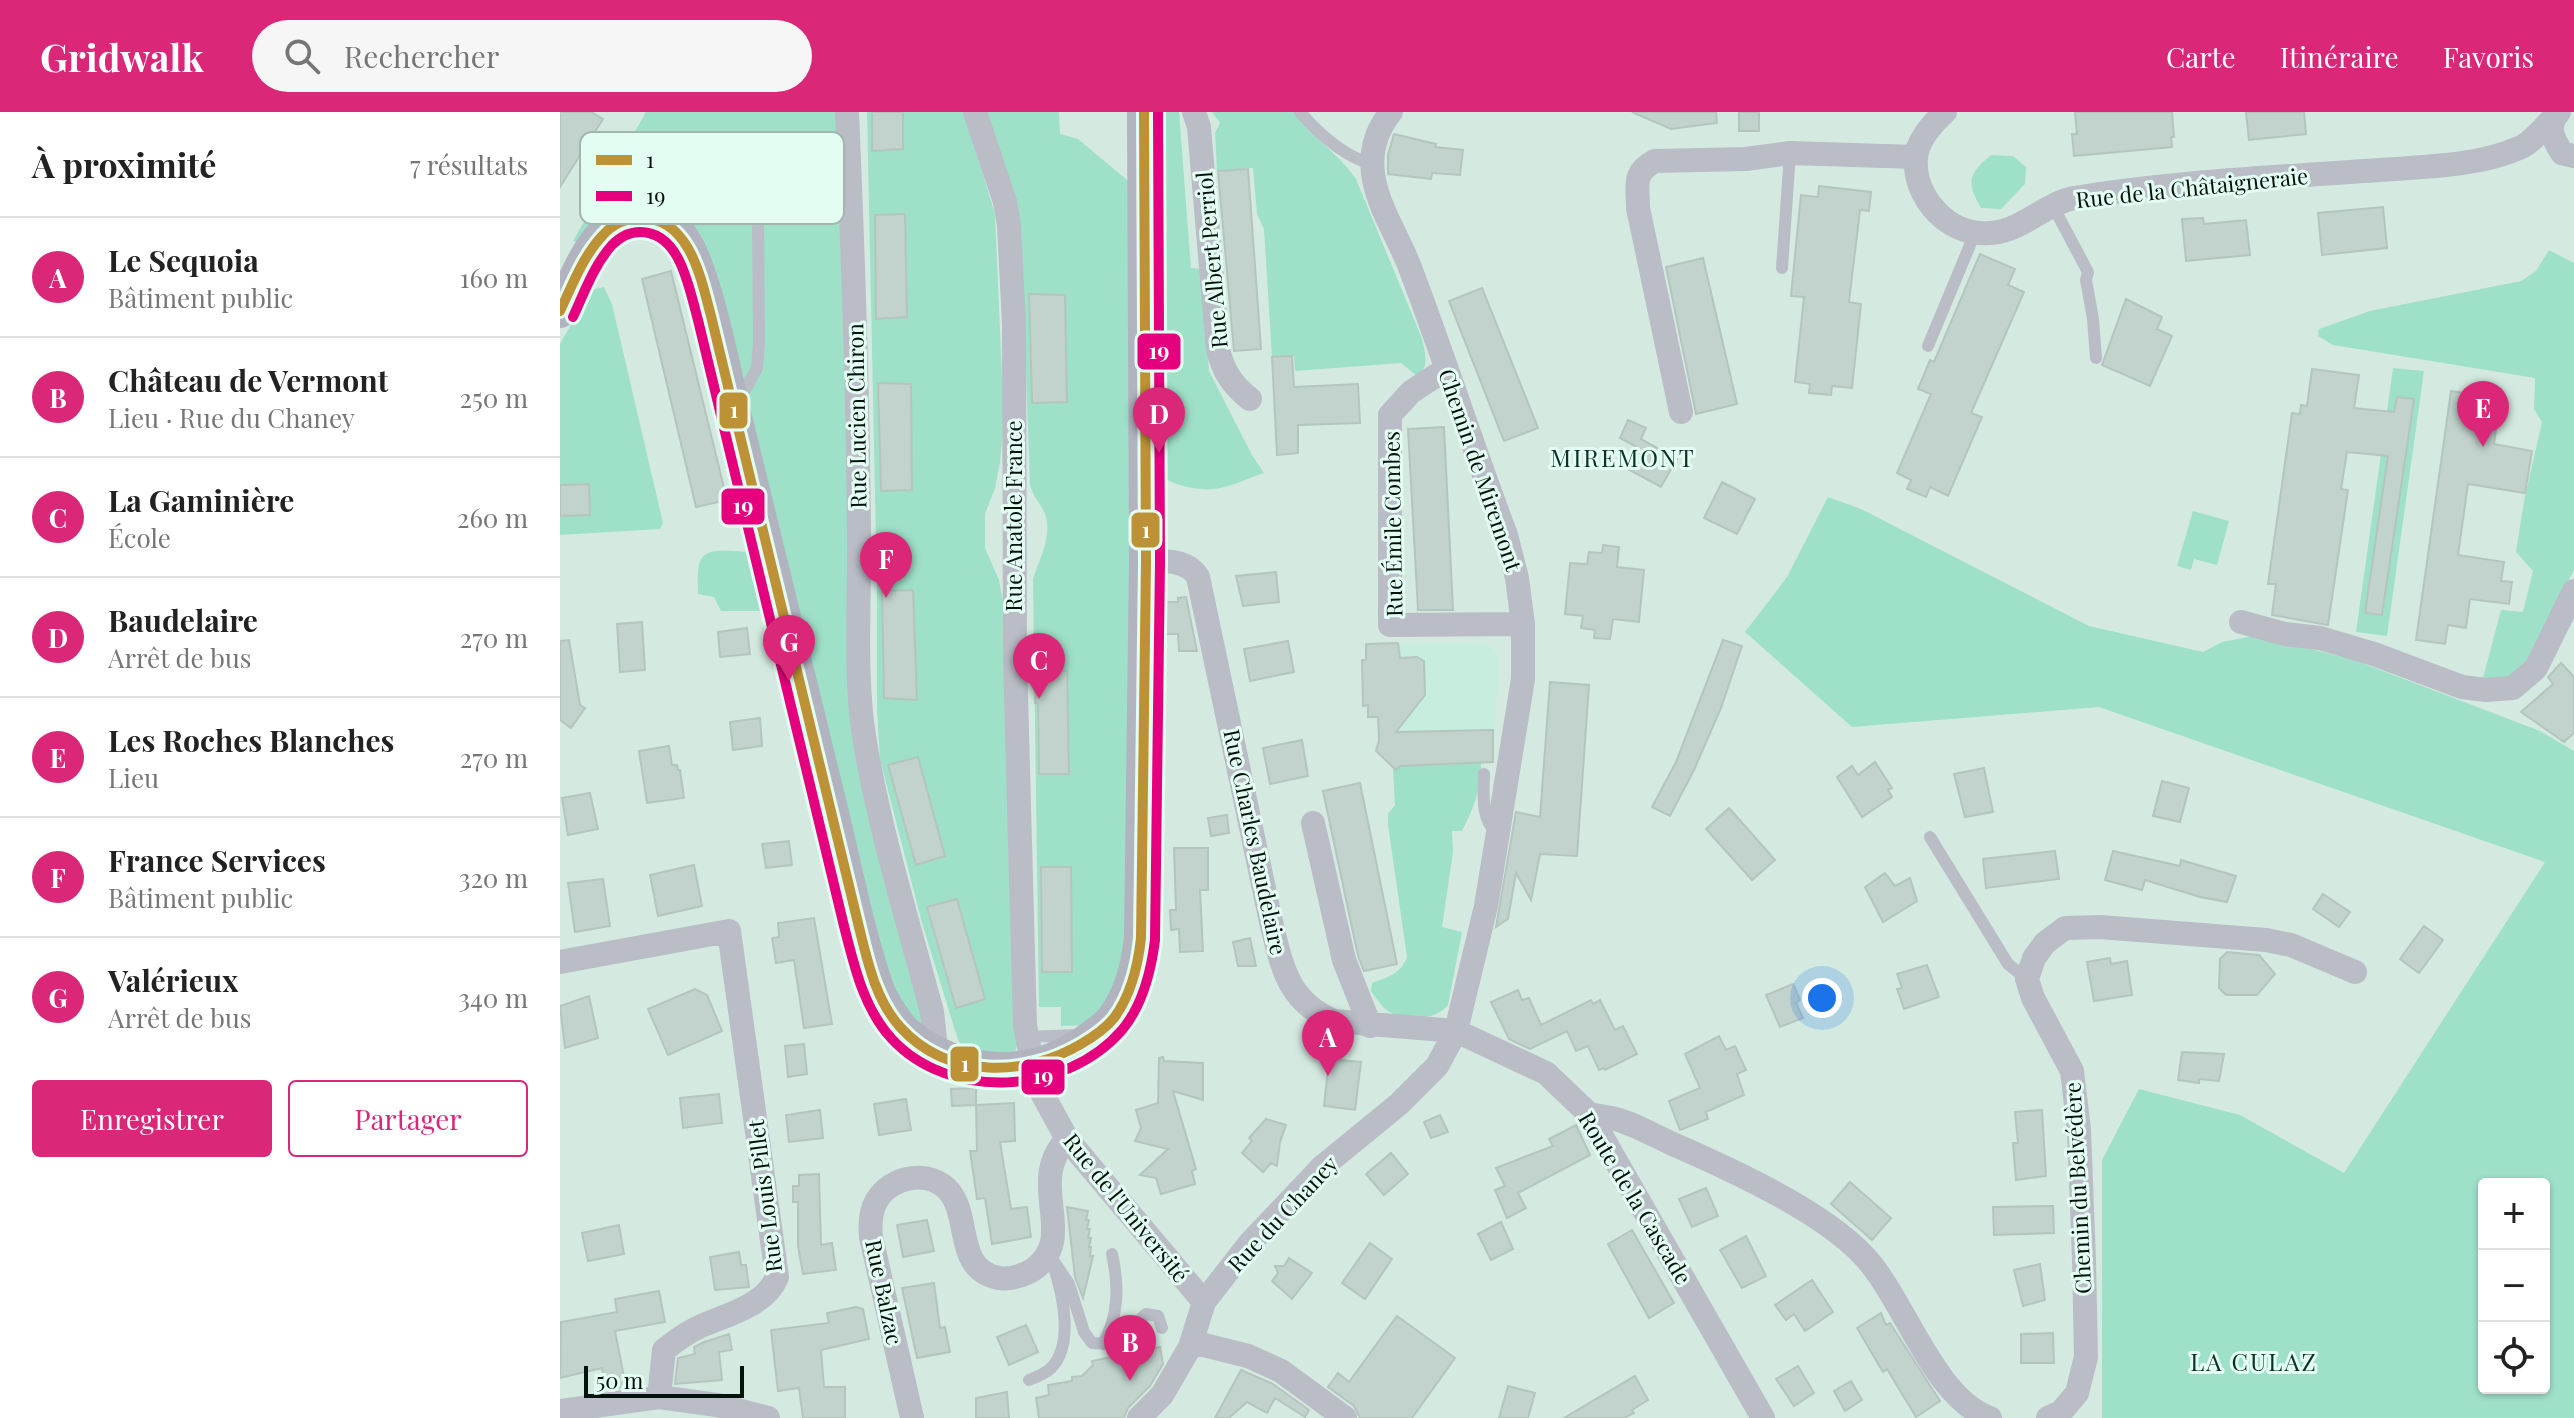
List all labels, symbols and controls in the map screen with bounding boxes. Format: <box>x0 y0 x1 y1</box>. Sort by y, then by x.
search box <box>252 20 812 92</box>
text: Gridwalk <box>40 31 204 82</box>
icon: search <box>280 34 324 78</box>
text: Rechercher <box>344 36 499 76</box>
text: Carte <box>2166 38 2236 75</box>
text: Itinéraire <box>2280 38 2399 75</box>
text: Favoris <box>2443 38 2534 75</box>
legend <box>580 132 844 224</box>
text: À proximité <box>32 141 216 187</box>
text: 1 <box>646 144 654 174</box>
text: 7 résultats <box>410 147 528 182</box>
street label: Rue de la Châtaigneraie <box>2074 160 2309 214</box>
street label: Rue Albert Perriol <box>1188 171 1234 350</box>
text: 19 <box>646 180 665 210</box>
text: Le Sequoia <box>108 240 259 280</box>
text: A <box>49 260 67 295</box>
text: 160 m <box>460 260 528 295</box>
text: Bâtiment public <box>108 280 293 315</box>
street label: Rue Lucien Chiron <box>839 323 873 509</box>
line badge: 19 <box>1136 332 1182 371</box>
text: 19 <box>1149 335 1169 365</box>
text: Château de Vermont <box>108 360 388 400</box>
street label: Chemin de Miremont <box>1432 365 1530 576</box>
text: B <box>49 380 67 415</box>
text: 250 m <box>460 380 528 415</box>
pin: E <box>2457 381 2509 447</box>
pin: D <box>1133 387 1185 453</box>
line badge: 1 <box>718 391 749 430</box>
text: 1 <box>730 394 738 424</box>
text: Lieu · Rue du Chaney <box>108 400 355 435</box>
street label: Rue Anatole France <box>998 420 1028 612</box>
street label: Rue Émile Combes <box>1375 431 1409 617</box>
district label: MIREMONT <box>1550 441 1696 473</box>
text: La Gaminière <box>108 480 294 520</box>
line badge: 19 <box>720 487 766 526</box>
text: 19 <box>733 490 753 520</box>
text: C <box>49 500 67 535</box>
text: 260 m <box>457 500 528 535</box>
line badge: 1 <box>1130 511 1161 549</box>
text: 1 <box>1142 514 1150 544</box>
text: École <box>108 520 171 555</box>
pin: F <box>860 532 912 598</box>
text: Baudelaire <box>108 600 258 640</box>
pin: G <box>763 615 815 681</box>
text: D <box>48 620 68 655</box>
text: 270 m <box>460 620 528 655</box>
pin: C <box>1013 633 1065 699</box>
text: Arrêt de bus <box>108 640 252 675</box>
text: Les Roches Blanches <box>108 720 394 760</box>
street label: Rue Charles Baudelaire <box>1217 726 1295 957</box>
text: E <box>50 740 66 775</box>
text: 270 m <box>460 740 528 775</box>
text: Lieu <box>108 760 159 795</box>
text: France Services <box>108 840 326 880</box>
text: F <box>50 860 66 895</box>
text: 320 m <box>459 860 528 895</box>
text: Bâtiment public <box>108 880 293 915</box>
text: Valérieux <box>108 960 238 1000</box>
your location <box>1802 978 1842 1018</box>
text: G <box>48 980 68 1015</box>
text: 340 m <box>458 980 528 1015</box>
text: Arrêt de bus <box>108 1000 252 1035</box>
pin: A <box>1302 1010 1354 1076</box>
line badge: 1 <box>949 1045 980 1083</box>
text: 1 <box>961 1048 969 1078</box>
line badge: 19 <box>1020 1058 1066 1096</box>
text: 19 <box>1033 1060 1053 1090</box>
button: Enregistrer <box>32 1080 272 1157</box>
button: Partager <box>288 1080 528 1157</box>
street label: Chemin du Belvédère <box>2056 1081 2098 1295</box>
street label: Route de la Cascade <box>1572 1106 1699 1289</box>
street label: Rue Louis Pillet <box>740 1117 788 1274</box>
street label: Rue de l'Université <box>1057 1127 1196 1288</box>
street label: Rue du Chaney <box>1221 1149 1344 1278</box>
map controls <box>2478 1178 2550 1394</box>
button: + <box>2478 1178 2550 1250</box>
street label: Rue Balzac <box>859 1236 911 1347</box>
button: − <box>2478 1250 2550 1322</box>
pin: B <box>1104 1315 1156 1381</box>
button: locate <box>2478 1322 2550 1394</box>
district label: LA CULAZ <box>2190 1345 2318 1377</box>
scale bar <box>584 1362 744 1398</box>
text: 50 m <box>596 1365 643 1395</box>

